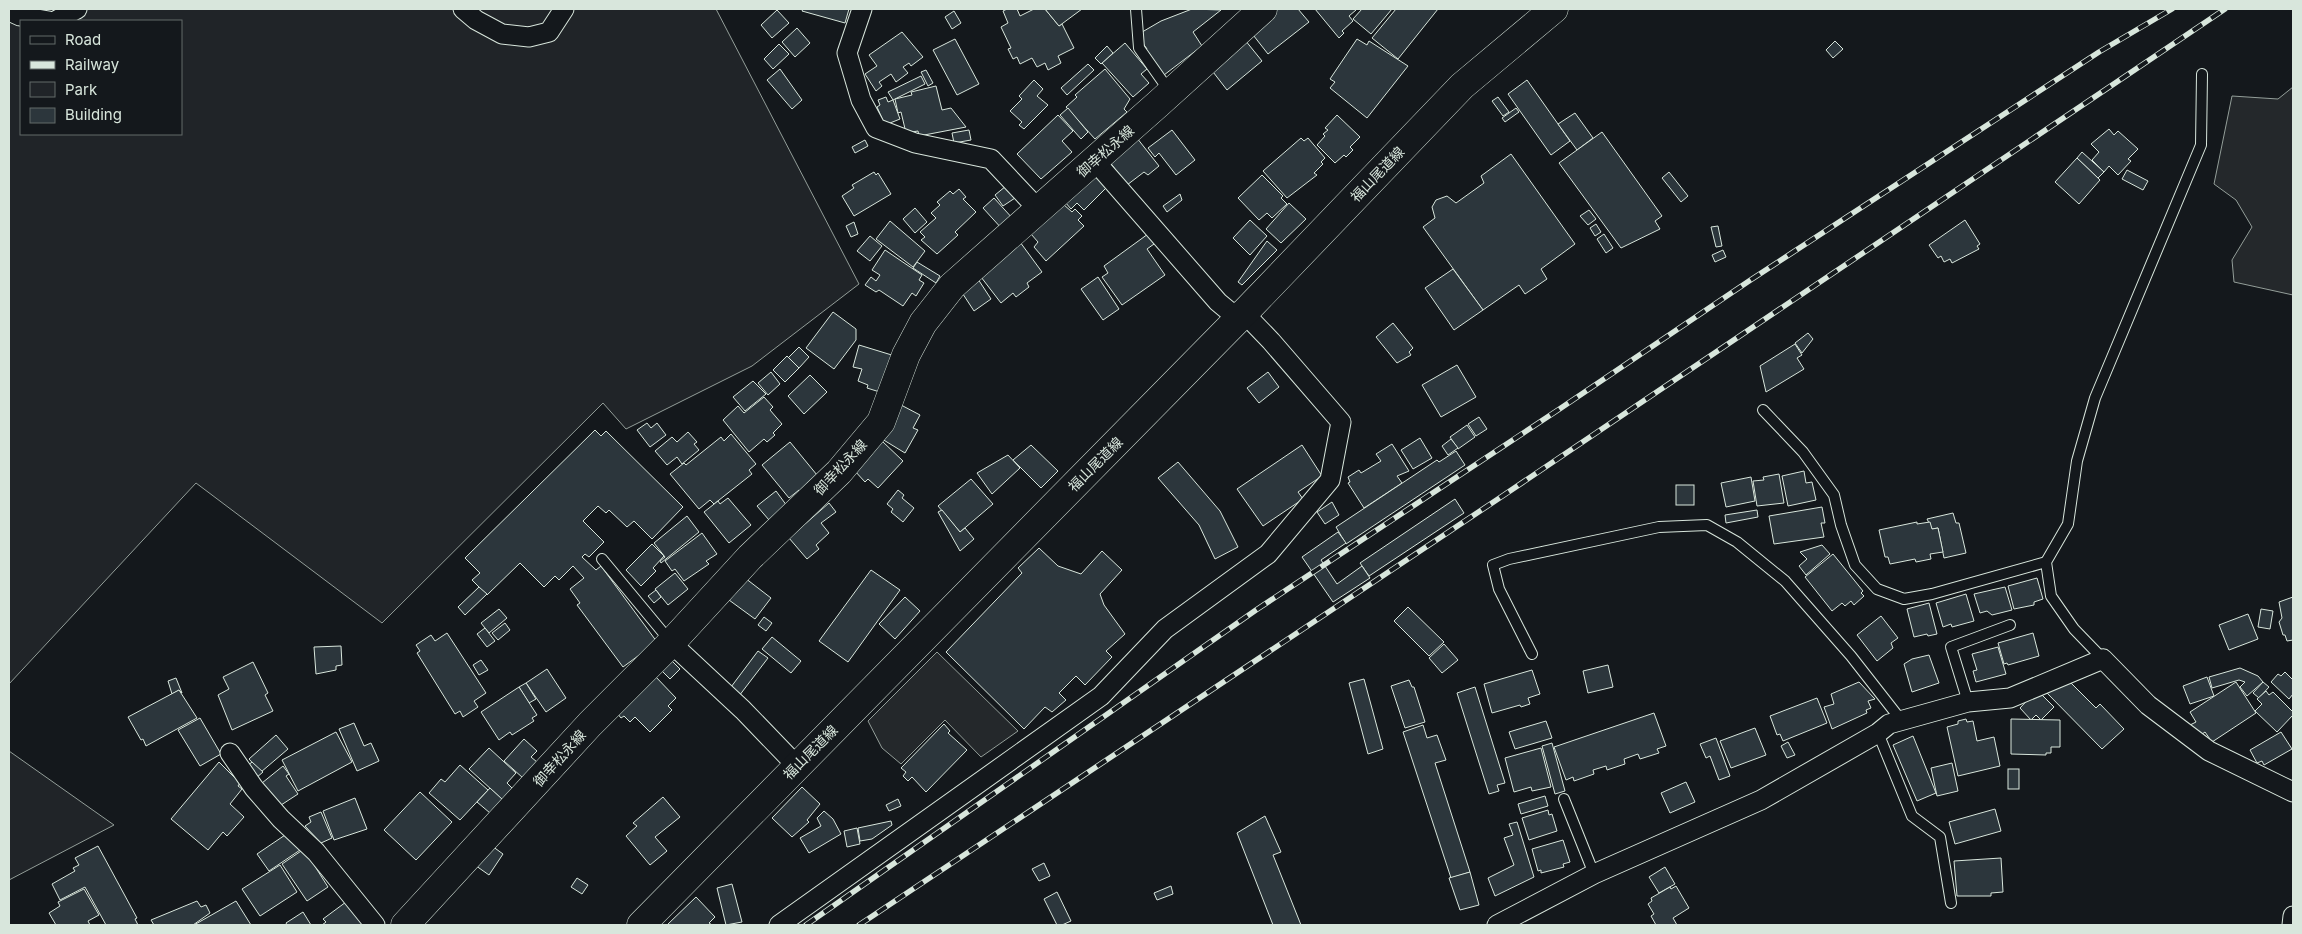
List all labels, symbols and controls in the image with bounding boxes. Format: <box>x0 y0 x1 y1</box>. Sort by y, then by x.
legend <box>20 20 182 135</box>
text: Road <box>65 30 101 49</box>
text: Railway <box>65 55 120 74</box>
text: Park <box>65 80 98 99</box>
text: Building <box>65 105 122 124</box>
street label: 御幸松永線 <box>1073 122 1137 180</box>
street label: 福山尾道線 <box>1347 143 1407 205</box>
street label: 福山尾道線 <box>1064 433 1126 495</box>
street label: 御幸松永線 <box>810 436 870 498</box>
street label: 福山尾道線 <box>779 721 841 783</box>
street label: 御幸松永線 <box>529 726 589 790</box>

